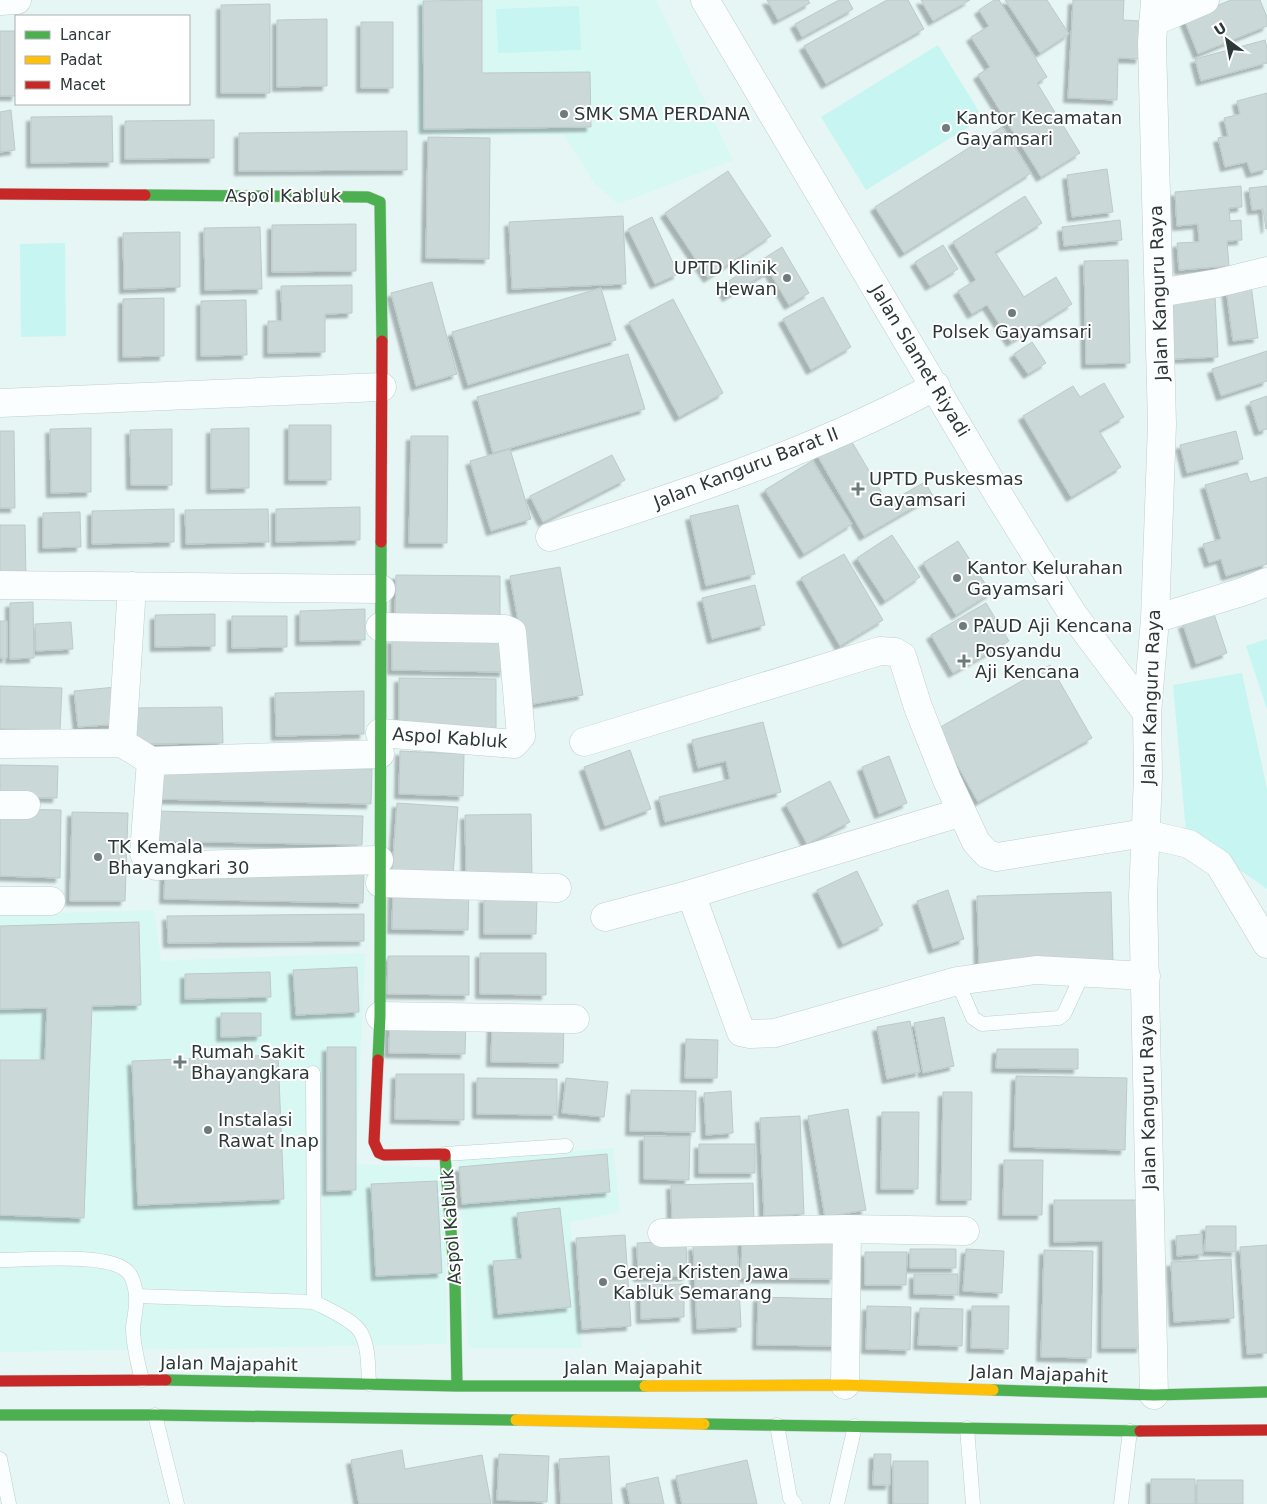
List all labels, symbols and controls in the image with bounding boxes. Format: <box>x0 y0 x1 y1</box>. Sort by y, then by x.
legend <box>15 15 190 105</box>
north arrow <box>1202 15 1252 65</box>
text: U <box>1211 19 1229 39</box>
text: Lancar <box>60 26 111 44</box>
text: Padat <box>60 51 102 69</box>
text: Macet <box>60 76 106 94</box>
place label: SMK SMA PERDANA <box>574 103 751 124</box>
place label: Kantor Kecamatan Gayamsari <box>956 107 1122 149</box>
marker: SMK SMA PERDANA <box>558 108 570 120</box>
marker: Kantor Kecamatan Gayamsari <box>940 122 952 134</box>
street label: Aspol Kabluk <box>225 185 341 206</box>
street label: Jalan Kanguru Raya <box>1145 205 1172 382</box>
place label: UPTD Klinik Hewan <box>674 257 778 299</box>
marker: UPTD Klinik Hewan <box>781 272 793 284</box>
street label: Jalan Slamet Riyadi <box>866 280 974 441</box>
marker: Polsek Gayamsari <box>1006 307 1018 319</box>
place label: Polsek Gayamsari <box>932 321 1092 342</box>
street label: Jalan Kanguru Barat II <box>650 423 841 513</box>
place label: UPTD Puskesmas Gayamsari <box>869 468 1023 510</box>
marker: UPTD Puskesmas Gayamsari <box>851 482 865 496</box>
place label: Kantor Kelurahan Gayamsari <box>967 557 1123 599</box>
marker: Kantor Kelurahan Gayamsari <box>951 572 963 584</box>
street label: Jalan Kanguru Raya <box>1137 609 1164 786</box>
place label: PAUD Aji Kencana <box>973 615 1133 636</box>
marker: PAUD Aji Kencana <box>957 620 969 632</box>
place label: Posyandu Aji Kencana <box>975 640 1080 682</box>
marker: Posyandu Aji Kencana <box>957 654 971 668</box>
street label: Aspol Kabluk <box>392 723 509 752</box>
place label: TK Kemala Bhayangkari 30 <box>107 836 249 878</box>
marker: TK Kemala Bhayangkari 30 <box>92 851 104 863</box>
street label: Jalan Kanguru Raya <box>1135 1014 1160 1191</box>
place label: Rumah Sakit Bhayangkara <box>191 1041 310 1083</box>
marker: Rumah Sakit Bhayangkara <box>173 1055 187 1069</box>
place label: Instalasi Rawat Inap <box>218 1109 319 1151</box>
marker: Instalasi Rawat Inap <box>202 1124 214 1136</box>
street label: Aspol Kabluk <box>436 1168 465 1285</box>
place label: Gereja Kristen Jawa Kabluk Semarang <box>613 1261 789 1303</box>
marker: Gereja Kristen Jawa Kabluk Semarang <box>597 1276 609 1288</box>
street label: Jalan Majapahit <box>159 1352 298 1375</box>
street label: Jalan Majapahit <box>563 1357 702 1378</box>
street label: Jalan Majapahit <box>969 1361 1108 1386</box>

